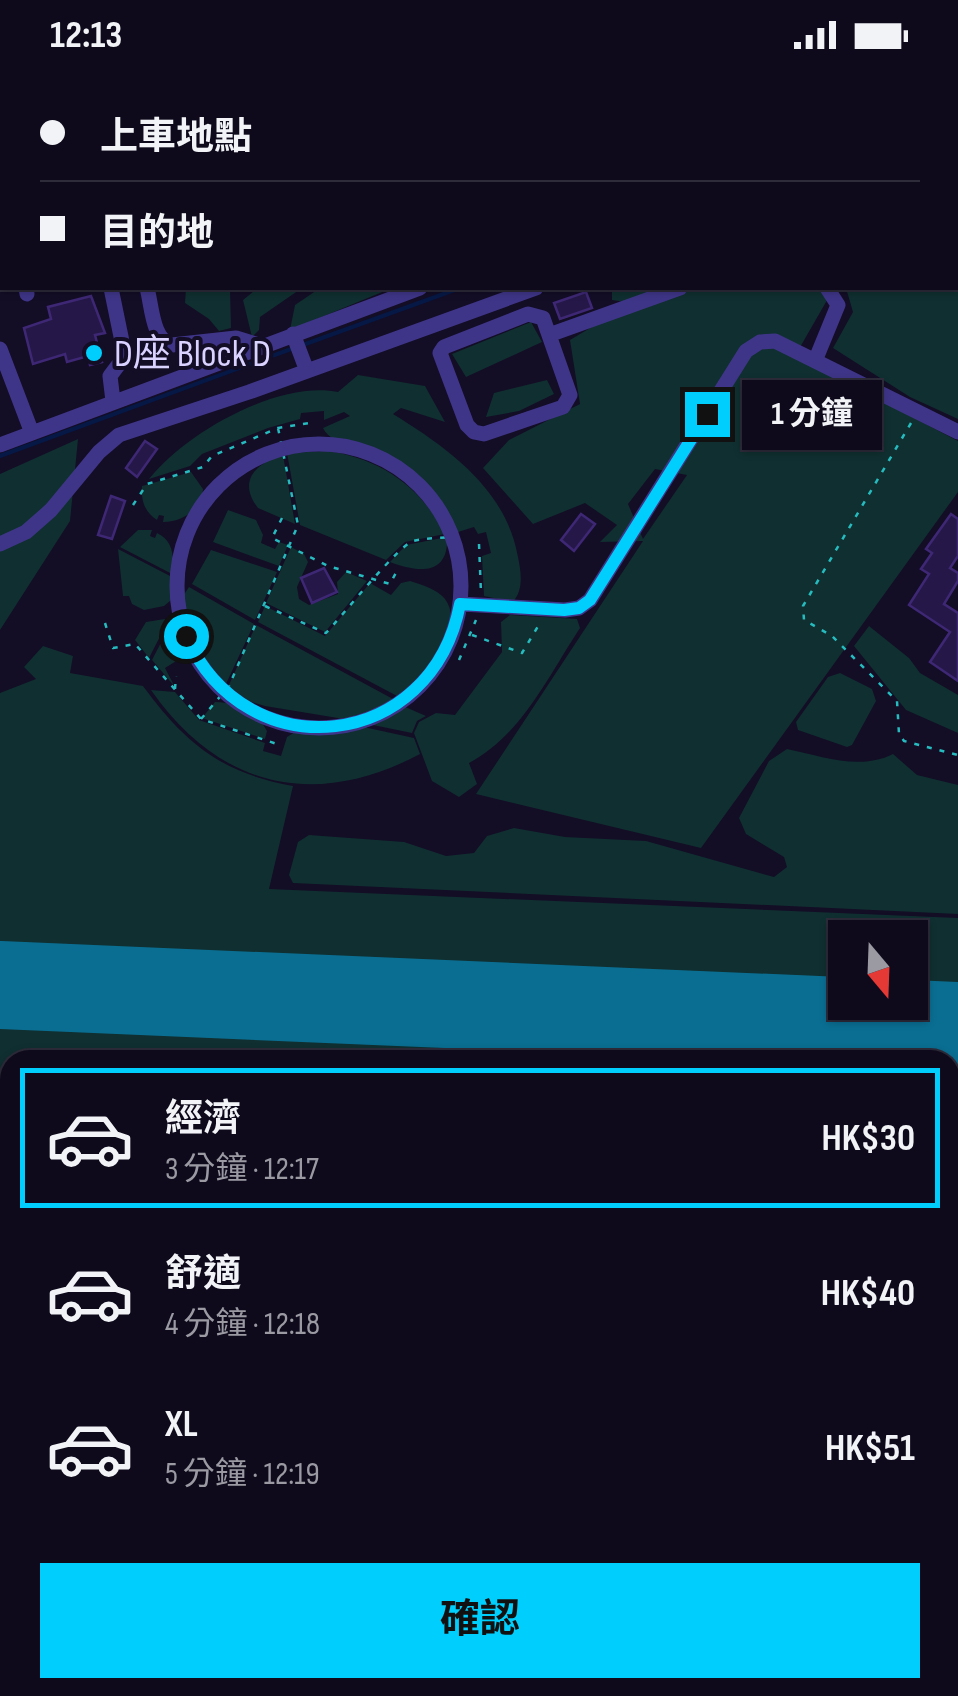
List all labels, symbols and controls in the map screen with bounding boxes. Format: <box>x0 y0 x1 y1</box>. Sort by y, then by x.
text: 12:13 <box>50 13 122 58</box>
text: 上車地點 <box>100 115 252 160</box>
text: 目的地 <box>100 211 214 256</box>
place label: D座 Block D <box>114 332 271 377</box>
marker: D座 Block D <box>83 342 105 364</box>
callout: 1 分鐘 <box>742 379 882 449</box>
route end <box>685 392 730 437</box>
text: 1 分鐘 <box>771 395 853 434</box>
route start <box>164 614 209 659</box>
north arrow <box>828 920 928 1020</box>
map controls <box>828 920 928 1020</box>
icon: car <box>45 1093 135 1183</box>
text: 經濟 <box>165 1097 241 1142</box>
text: HK$30 <box>821 1116 915 1161</box>
text: 3 分鐘 · 12:17 <box>165 1150 319 1189</box>
icon: car <box>45 1248 135 1338</box>
text: 舒適 <box>165 1252 241 1297</box>
text: HK$40 <box>821 1271 915 1316</box>
text: 4 分鐘 · 12:18 <box>165 1305 320 1344</box>
text: XL <box>165 1402 198 1447</box>
icon: car <box>45 1403 135 1493</box>
text: HK$51 <box>825 1426 915 1471</box>
text: 5 分鐘 · 12:19 <box>165 1455 320 1494</box>
button: 確認 <box>40 1563 920 1678</box>

